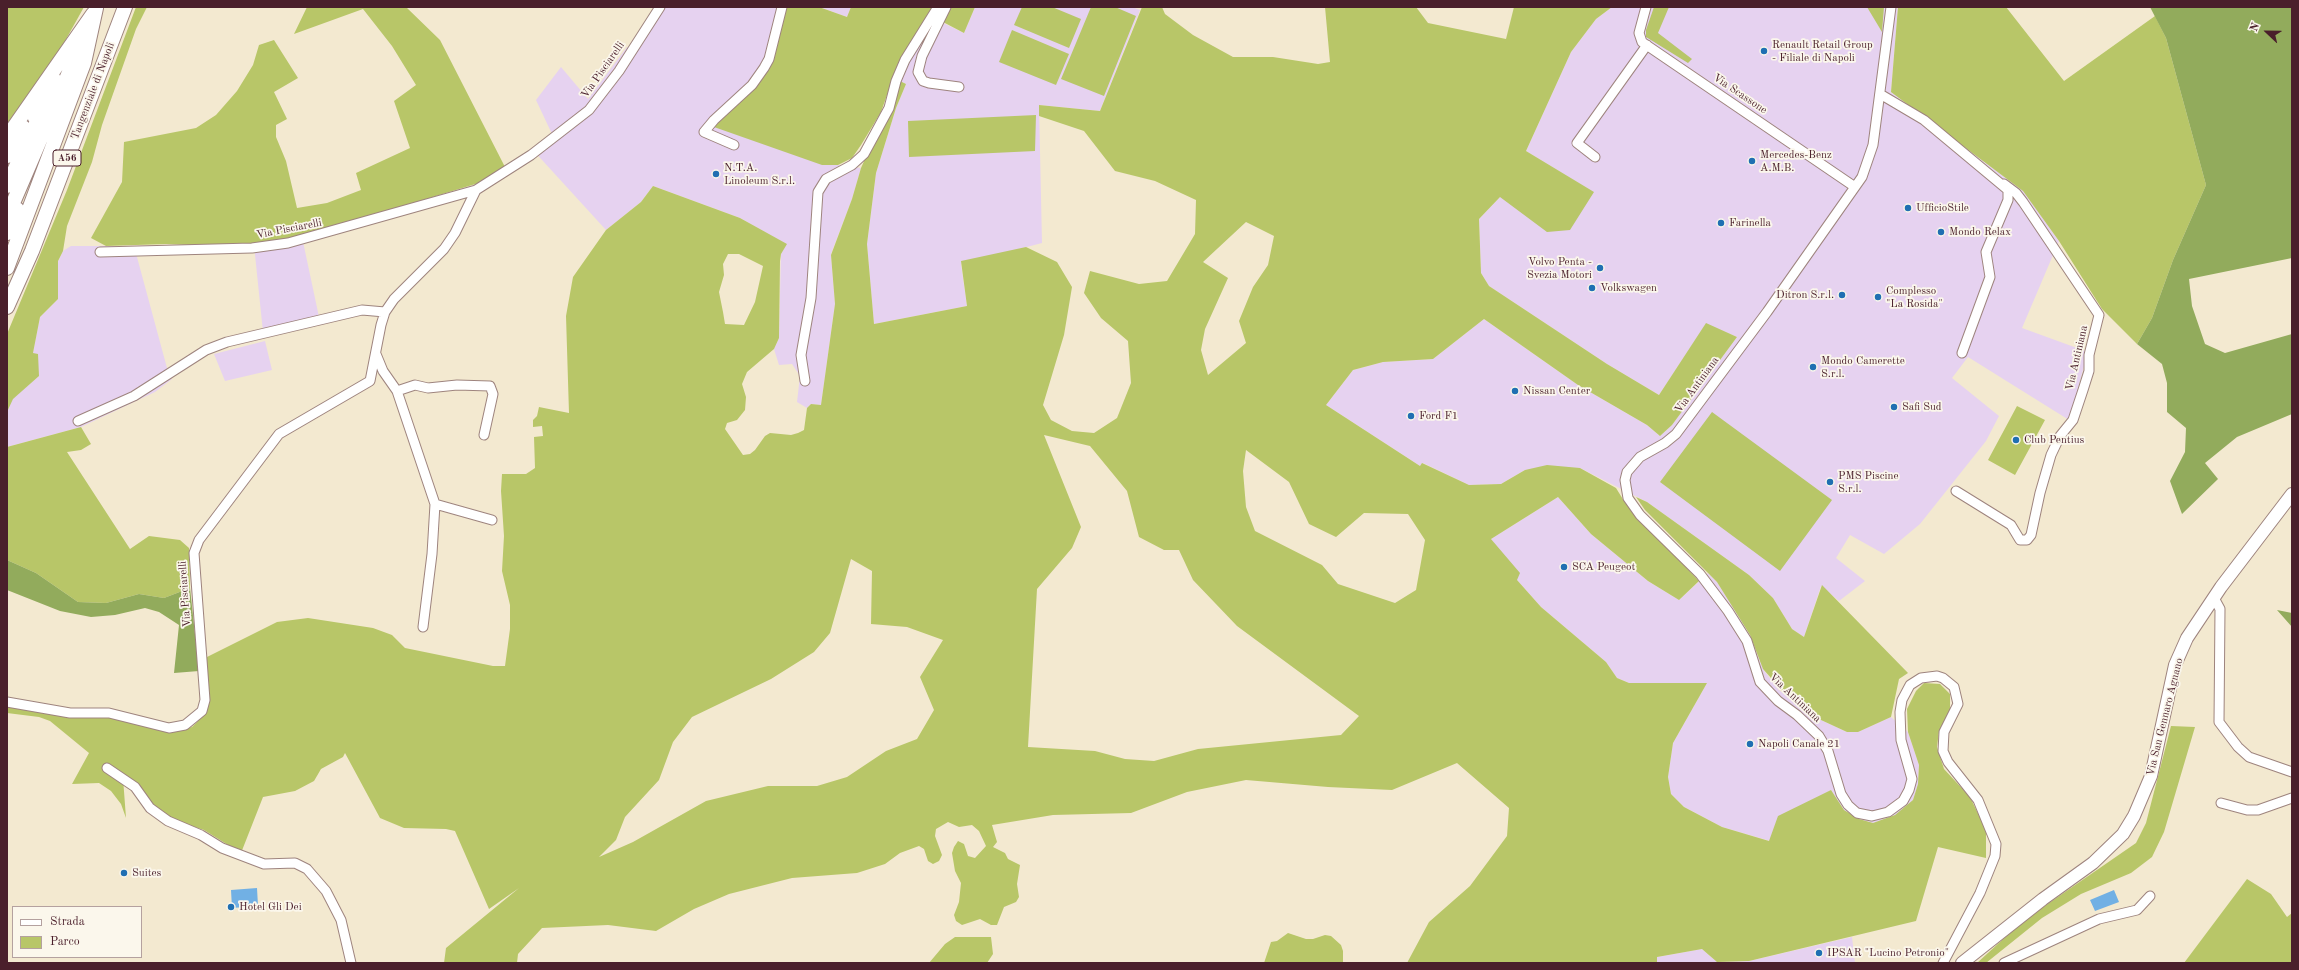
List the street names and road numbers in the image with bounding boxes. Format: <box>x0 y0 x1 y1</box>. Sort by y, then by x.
street label: Via Pisciarelli <box>579 39 627 101</box>
street label: Tangenziale di Napoli <box>68 41 118 141</box>
street label: Via Scassone <box>1710 71 1770 117</box>
road number: A56 <box>53 150 81 166</box>
street label: Via Pisciarelli <box>255 216 323 242</box>
street label: Via Antiniana <box>2063 324 2091 392</box>
street label: Via Antiniana <box>1672 354 1722 416</box>
street label: Via Pisciarelli <box>176 560 194 628</box>
street label: Via San Gennaro Agnano <box>2144 657 2186 777</box>
street label: Via Antiniana <box>1766 671 1824 725</box>

